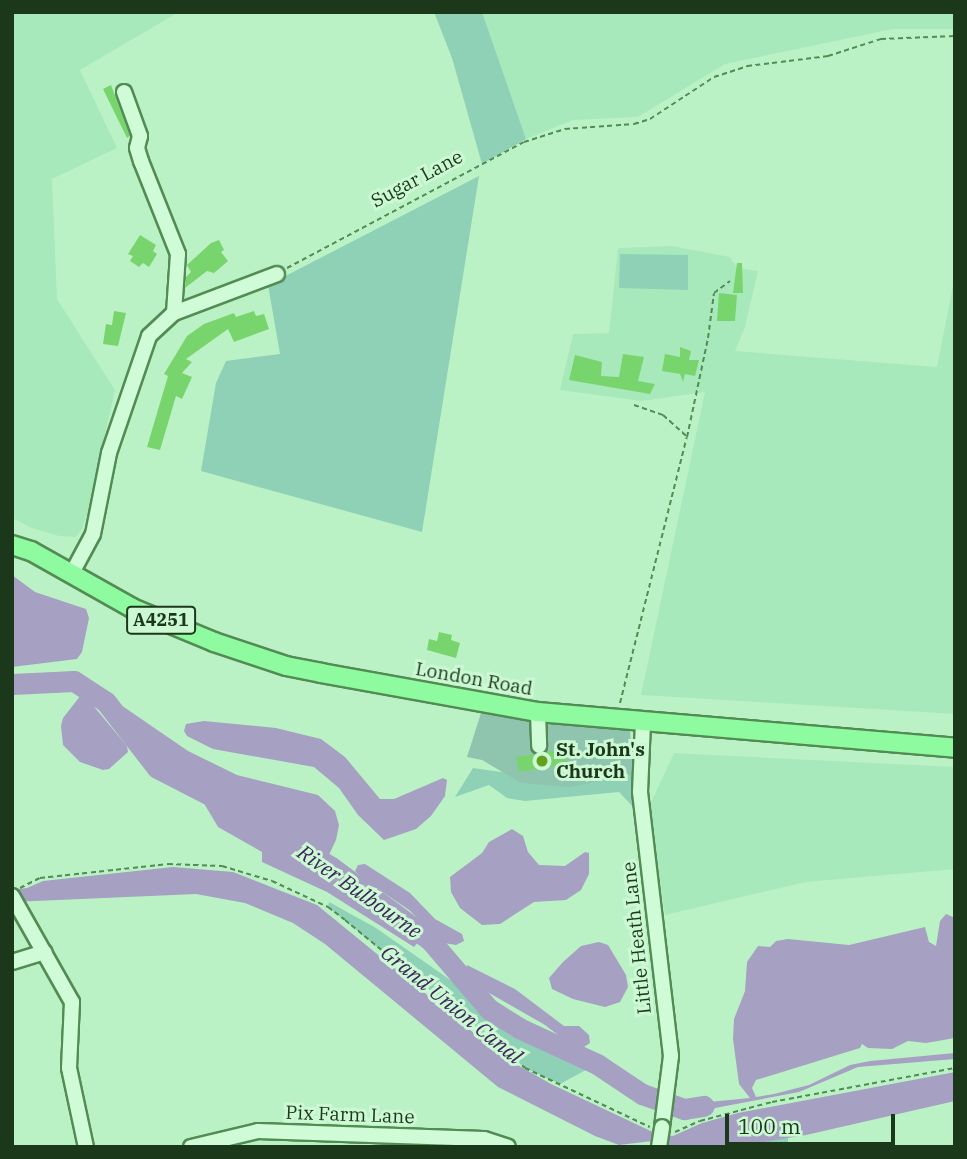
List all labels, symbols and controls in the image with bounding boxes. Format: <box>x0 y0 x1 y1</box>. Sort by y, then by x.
street label: Sugar Lane <box>367 145 467 213</box>
road number: A4251 <box>126 606 196 634</box>
street label: London Road <box>414 658 534 700</box>
place label: St. John's Church <box>556 739 645 783</box>
marker: St. John's Church <box>534 753 550 769</box>
water label: River Bulbourne <box>293 839 427 943</box>
street label: Little Heath Lane <box>618 861 656 1015</box>
water label: Grand Union Canal <box>376 939 528 1069</box>
scale bar <box>729 1100 899 1144</box>
street label: Pix Farm Lane <box>285 1101 415 1129</box>
text: 100 m <box>738 1112 801 1140</box>

